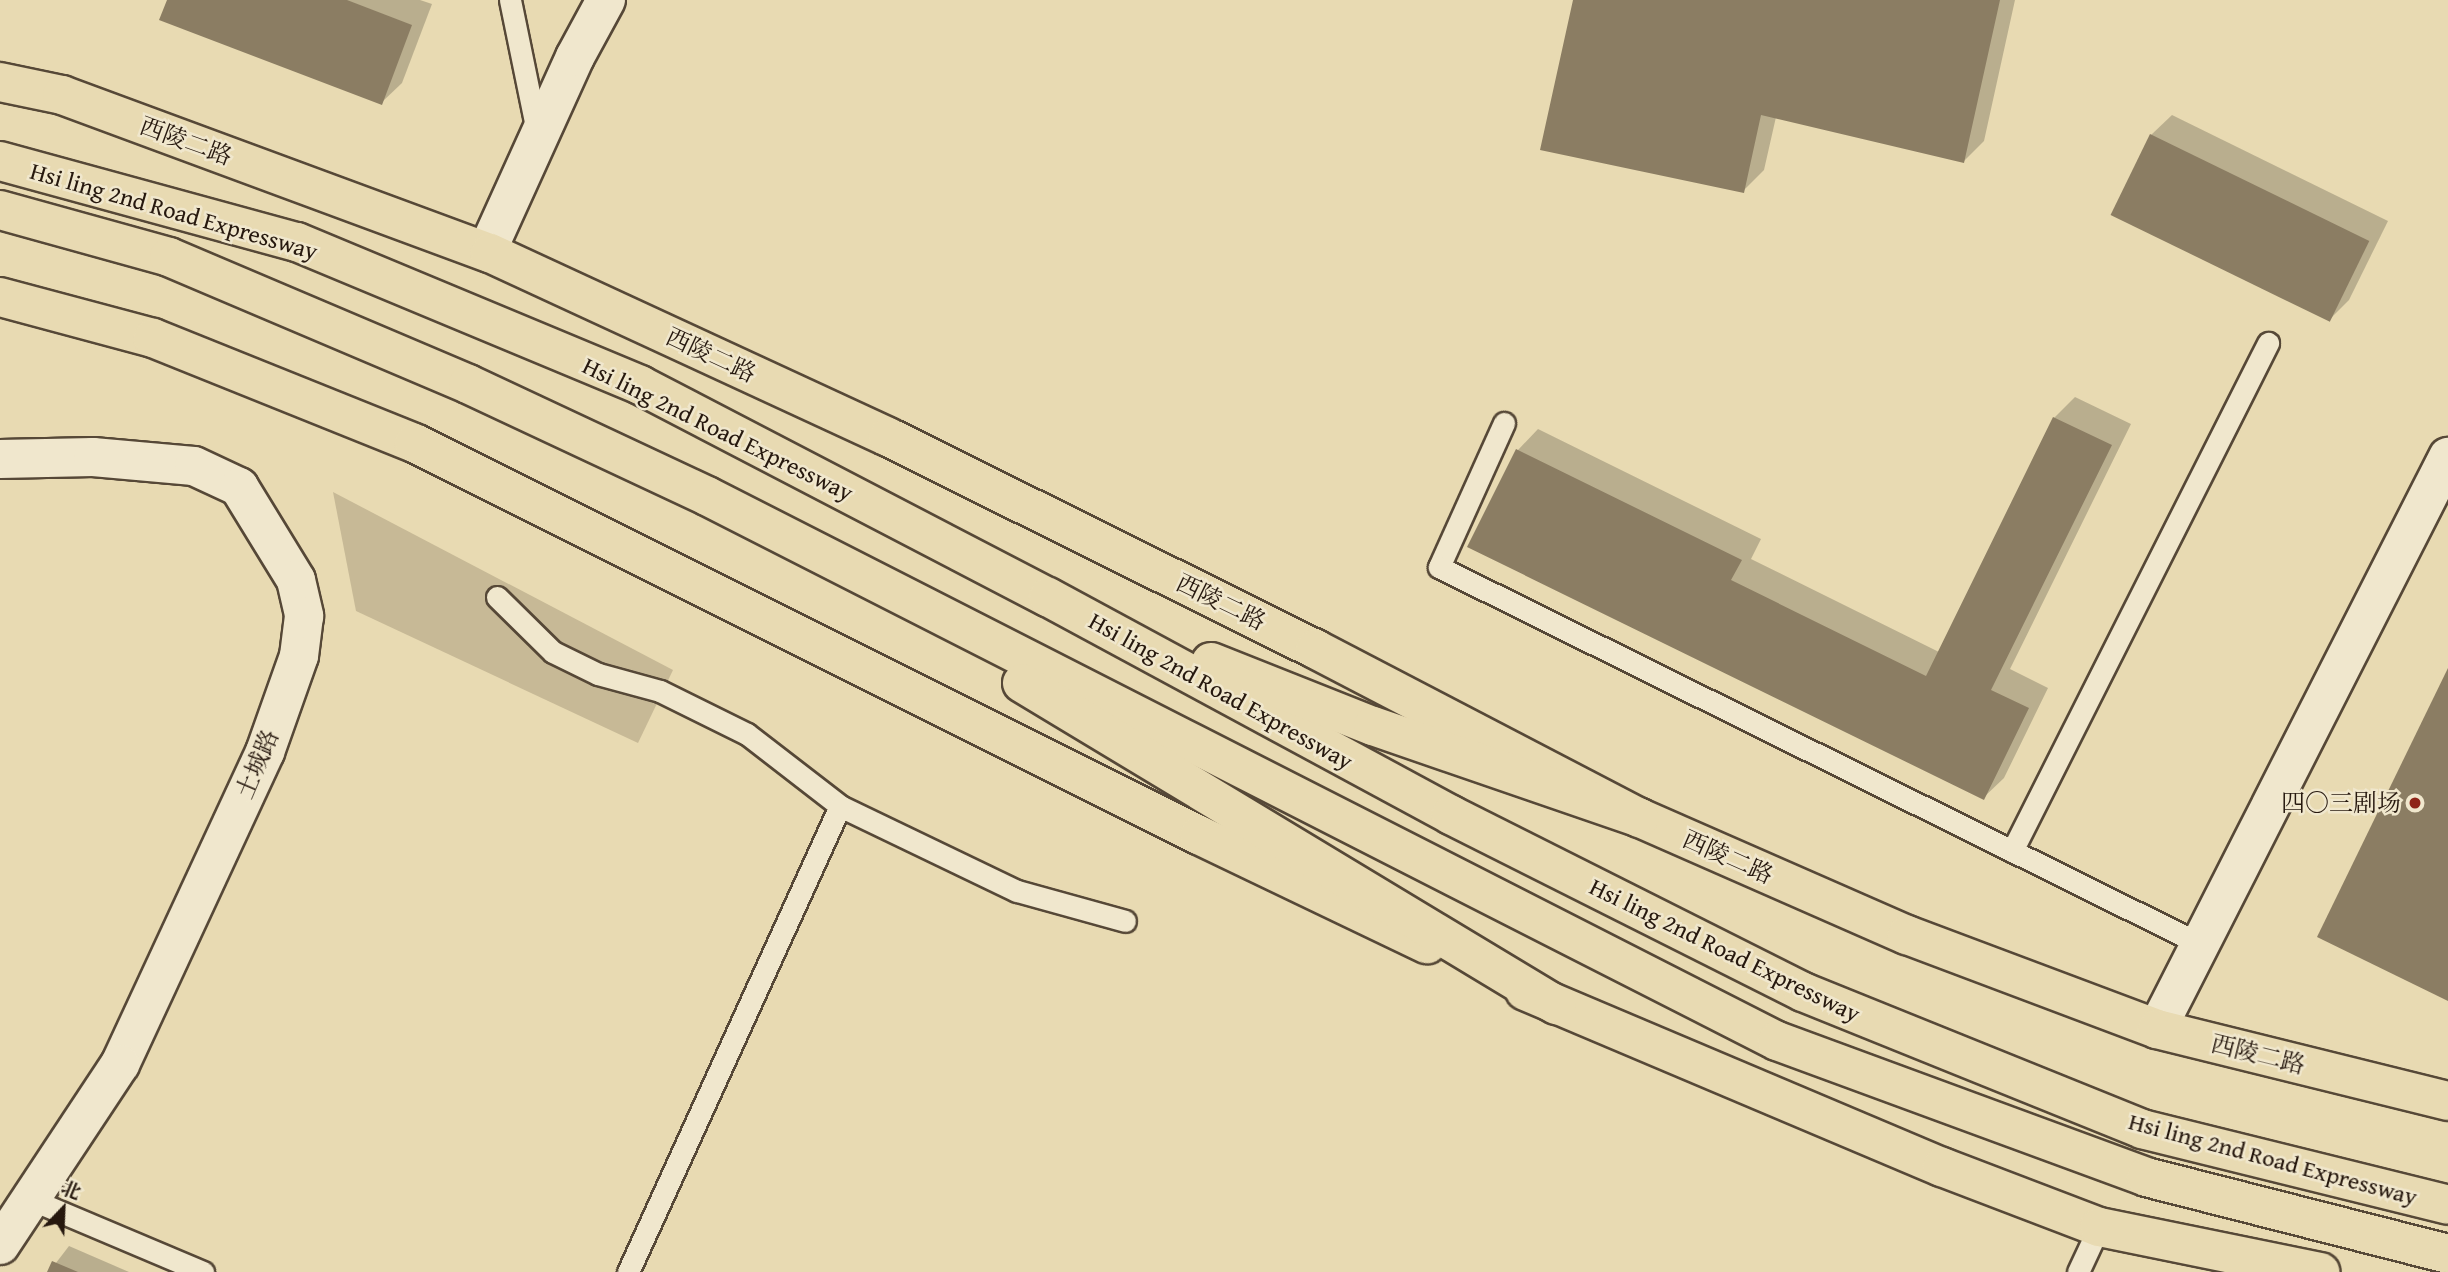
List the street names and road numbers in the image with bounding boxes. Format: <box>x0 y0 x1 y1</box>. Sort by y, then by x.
street label: 西陵二路 <box>136 111 236 171</box>
street label: Hsi ling 2nd Road Expressway <box>27 156 321 266</box>
street label: 西陵二路 <box>661 322 761 388</box>
street label: Hsi ling 2nd Road Expressway <box>578 351 858 507</box>
street label: 西陵二路 <box>1172 568 1270 636</box>
street label: Hsi ling 2nd Road Expressway <box>1084 606 1358 776</box>
street label: 土城路 <box>230 725 284 803</box>
street label: 西陵二路 <box>1678 824 1778 890</box>
street label: Hsi ling 2nd Road Expressway <box>1585 872 1865 1028</box>
street label: 西陵二路 <box>2208 1028 2308 1080</box>
street label: Hsi ling 2nd Road Expressway <box>2126 1107 2420 1211</box>

